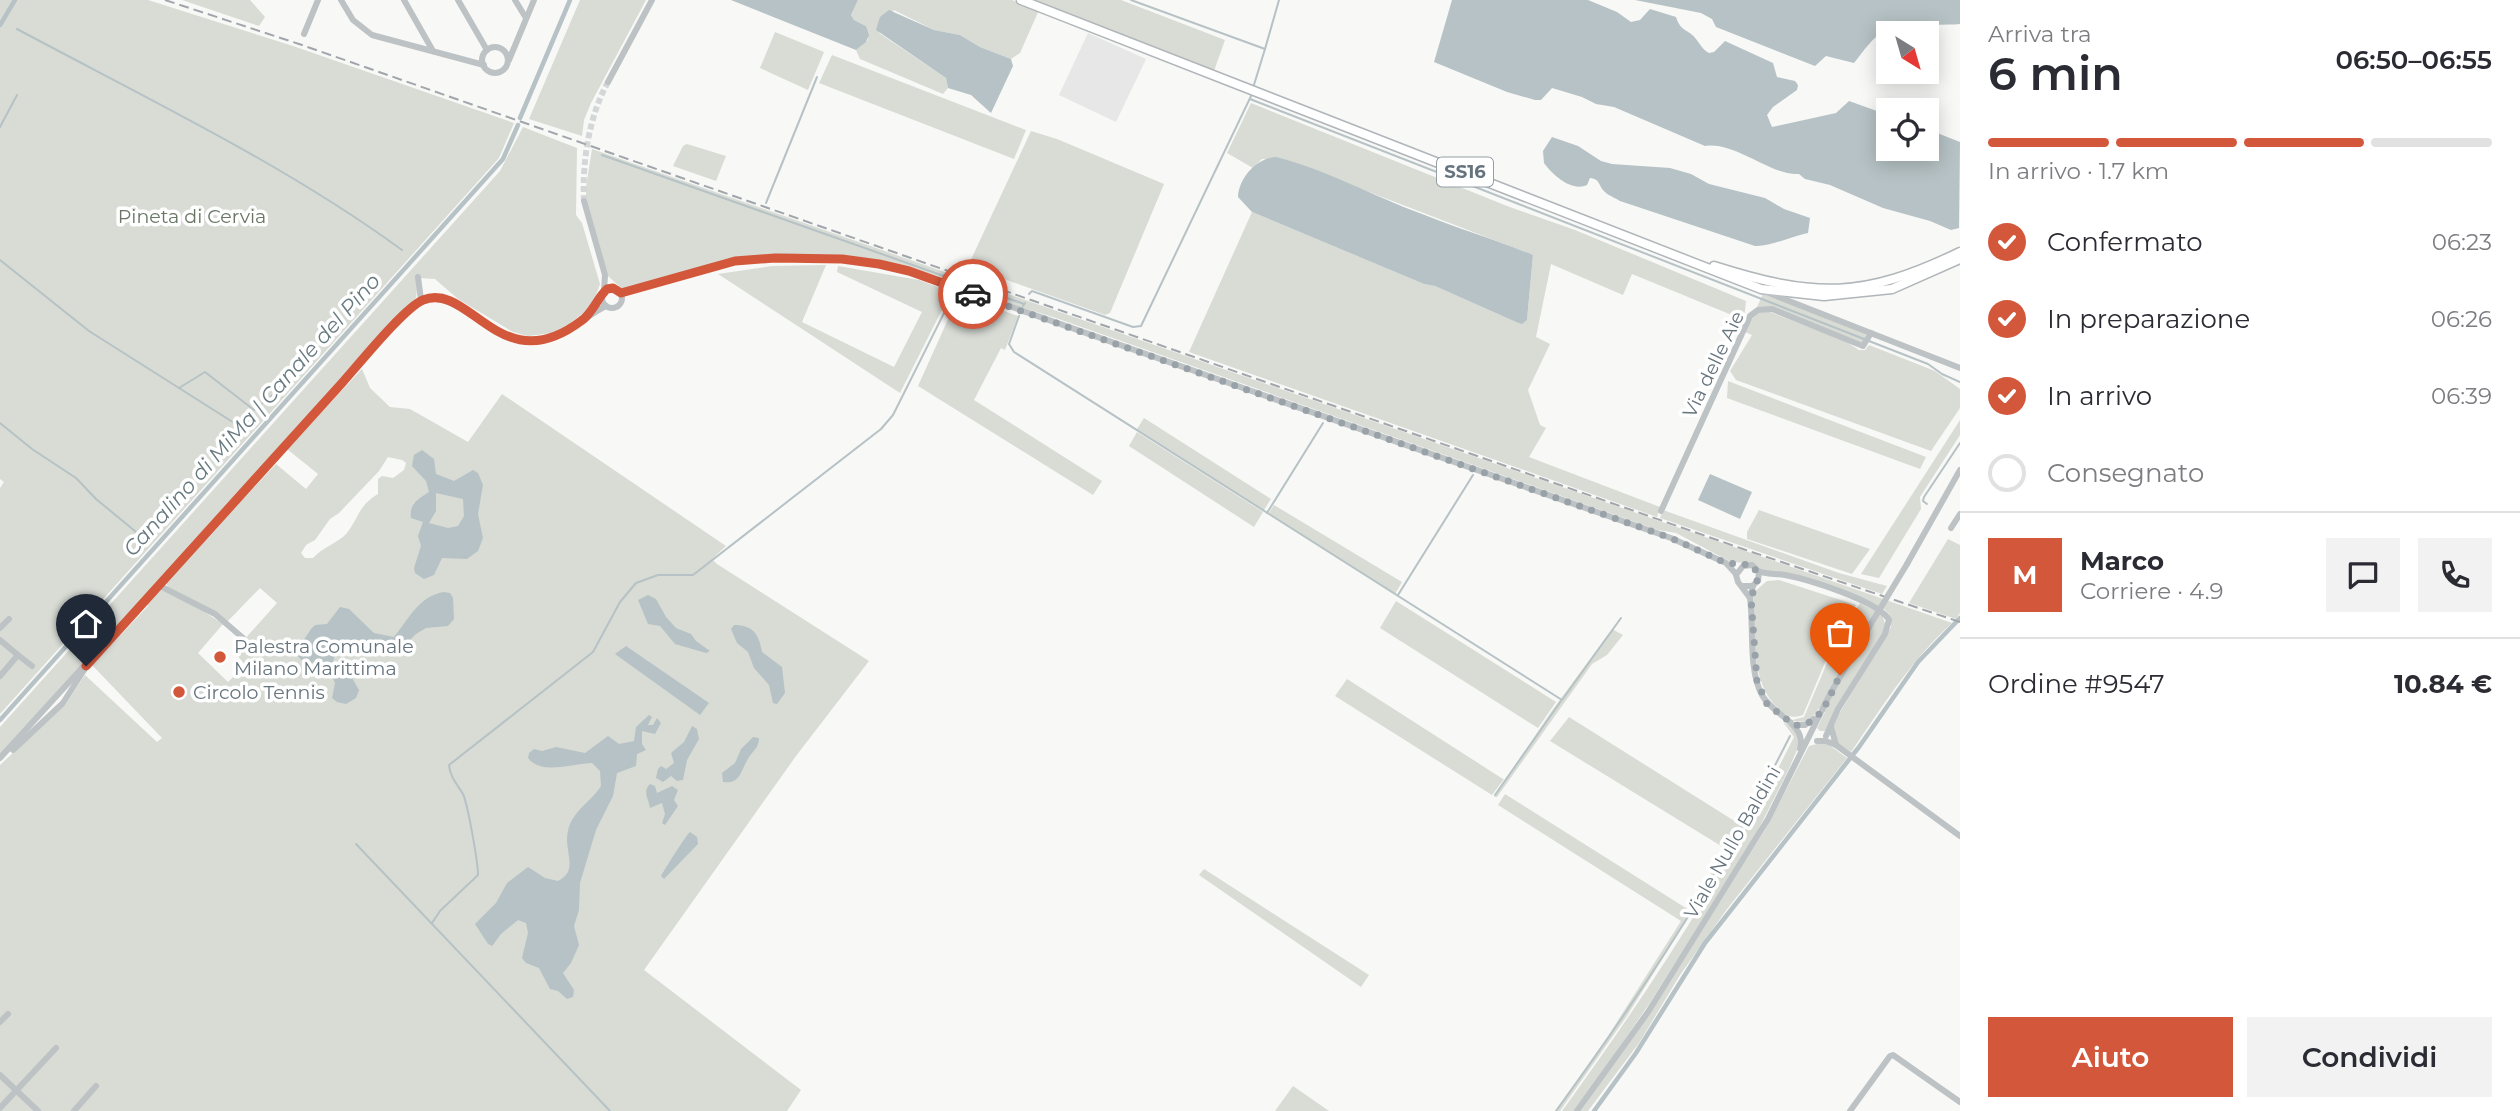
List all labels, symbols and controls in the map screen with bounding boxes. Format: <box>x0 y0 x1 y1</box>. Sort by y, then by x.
text: Arriva tra <box>1988 20 2092 48</box>
north arrow <box>1876 21 1939 84</box>
map controls <box>1876 21 1939 161</box>
text: 06:50–06:55 <box>2336 44 2492 76</box>
text: 6 min <box>1988 45 2123 102</box>
button: locate <box>1876 98 1939 161</box>
text: In arrivo · 1.7 km <box>1988 157 2169 185</box>
road number: SS16 <box>1437 158 1493 187</box>
park label: Pineta di Cervia <box>118 205 266 228</box>
icon: check <box>1988 223 2026 261</box>
text: Confermato <box>2047 226 2203 258</box>
text: 06:23 <box>2432 228 2492 256</box>
courier <box>938 259 1008 329</box>
water label: Canalino di MiMa | Canale del Pino <box>118 268 385 561</box>
icon: car <box>954 275 992 313</box>
icon: check <box>1988 300 2026 338</box>
text: In preparazione <box>2047 303 2250 335</box>
text: 06:26 <box>2431 305 2492 333</box>
street label: Via delle Aie <box>1678 307 1749 421</box>
icon: check <box>1988 377 2026 415</box>
text: In arrivo <box>2047 380 2152 412</box>
text: 06:39 <box>2431 382 2492 410</box>
text: Consegnato <box>2047 457 2204 489</box>
button: chat <box>2326 538 2400 612</box>
button: phone <box>2418 538 2492 612</box>
text: Marco <box>2080 545 2164 577</box>
text: M <box>2013 559 2037 591</box>
text: Corriere · 4.9 <box>2080 577 2224 605</box>
pin <box>56 594 116 666</box>
pin <box>1810 603 1870 675</box>
icon: home <box>67 605 105 643</box>
icon: bag <box>1821 614 1859 652</box>
place label: Palestra Comunale Milano Marittima <box>234 635 414 680</box>
marker: Palestra Comunale Milano Marittima <box>212 649 228 665</box>
text: Ordine #9547 <box>1988 668 2164 700</box>
text: 10.84 € <box>2394 668 2492 700</box>
place label: Circolo Tennis <box>193 681 325 704</box>
marker: Circolo Tennis <box>171 684 187 700</box>
street label: Viale Nullo Baldini <box>1679 762 1786 923</box>
button: Aiuto <box>1988 1017 2233 1097</box>
button: Condividi <box>2247 1017 2492 1097</box>

